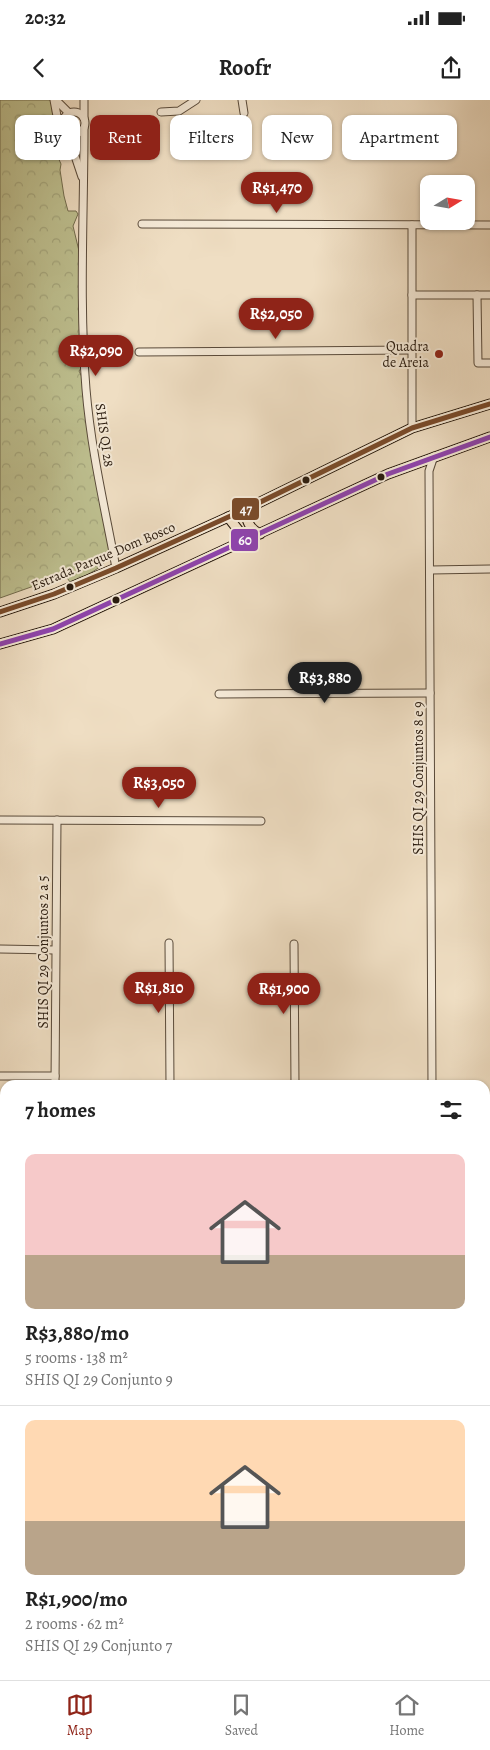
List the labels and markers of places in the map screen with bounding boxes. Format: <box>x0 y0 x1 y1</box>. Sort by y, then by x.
pin: R$1,470 <box>231 172 323 214</box>
pin: R$2,050 <box>230 298 322 340</box>
pin: R$2,090 <box>50 334 142 377</box>
place label: Quadra de Areia <box>383 337 429 372</box>
marker: Quadra de Areia <box>433 348 445 360</box>
unlabelled marker <box>376 472 386 482</box>
unlabelled marker <box>301 475 311 485</box>
unlabelled marker <box>65 582 75 592</box>
unlabelled marker <box>111 595 121 605</box>
pin: R$3,880 <box>279 662 371 704</box>
pin: R$3,050 <box>113 766 205 809</box>
pin: R$1,810 <box>113 972 205 1014</box>
pin: R$1,900 <box>238 972 330 1015</box>

